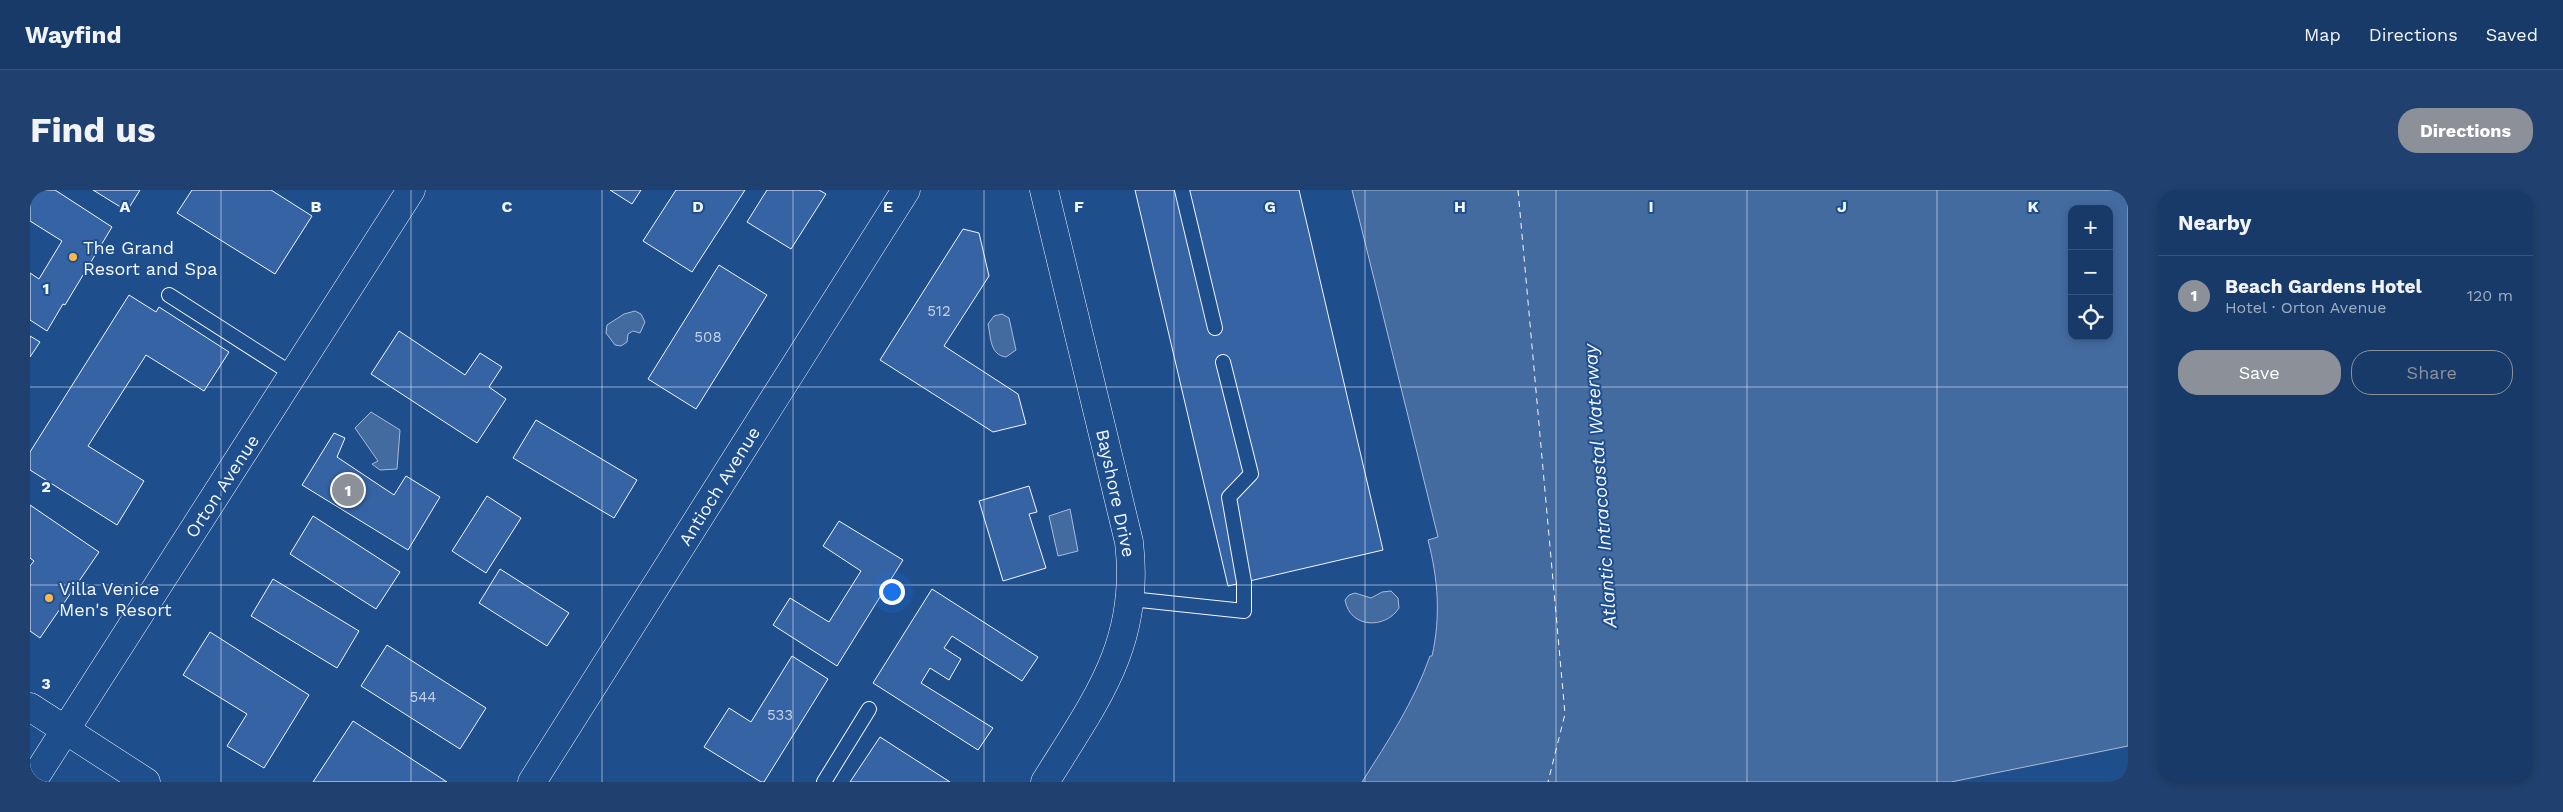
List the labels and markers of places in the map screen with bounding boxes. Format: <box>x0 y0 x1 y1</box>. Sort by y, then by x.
place label: The Grand Resort and Spa <box>83 237 218 279</box>
marker: The Grand Resort and Spa <box>67 251 79 263</box>
pin: 1 <box>332 471 364 509</box>
place label: Villa Venice Men's Resort <box>59 578 172 620</box>
marker: Villa Venice Men's Resort <box>43 592 55 604</box>

